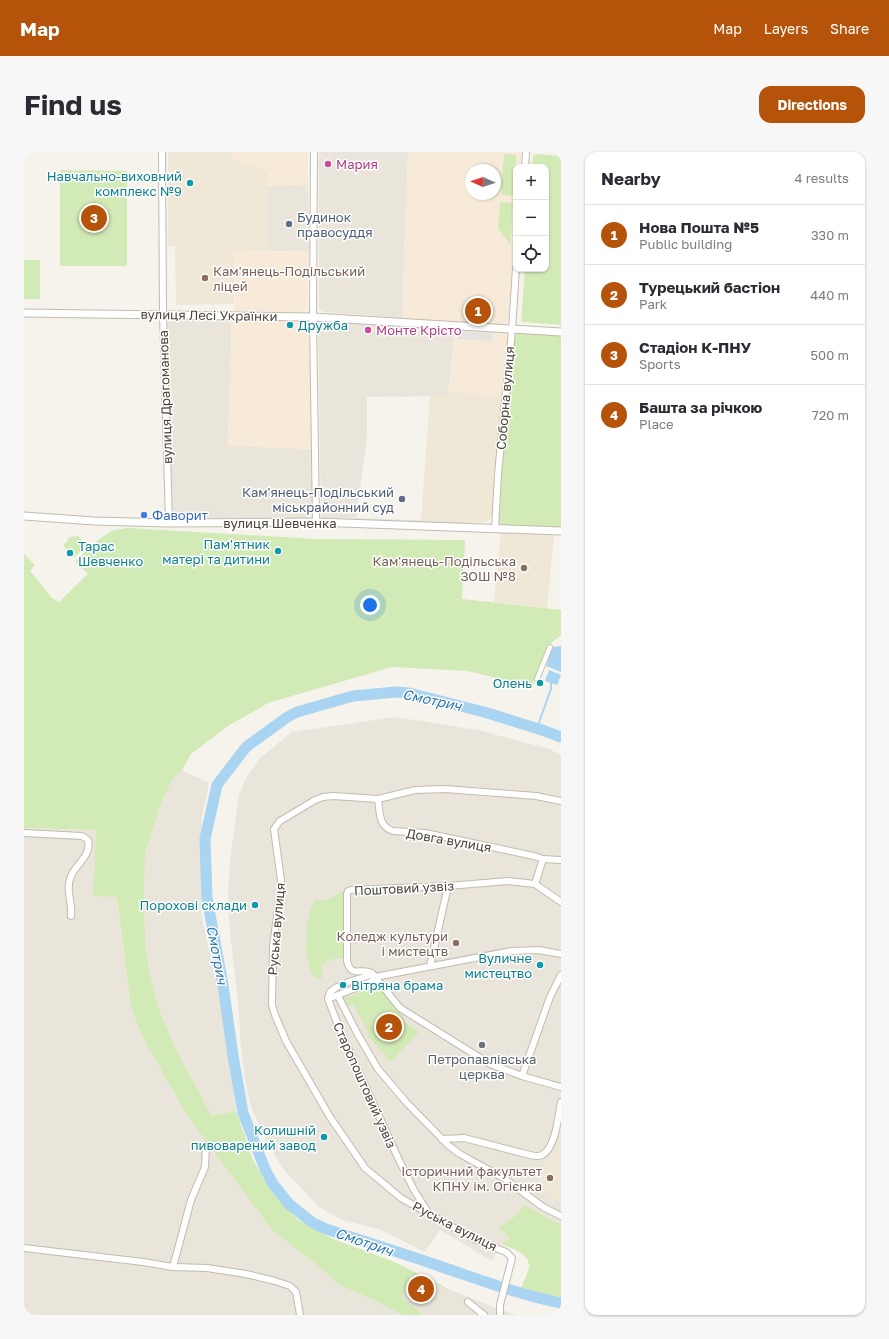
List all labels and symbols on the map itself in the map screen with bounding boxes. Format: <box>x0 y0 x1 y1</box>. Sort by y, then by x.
place label: Мария <box>336 156 378 172</box>
marker: Мария <box>323 159 333 169</box>
north arrow <box>465 164 501 200</box>
place label: Навчально-виховний комплекс №9 <box>47 168 182 199</box>
marker: Навчально-виховний комплекс №9 <box>185 178 195 188</box>
pin: 3 <box>81 203 107 233</box>
place label: Будинок правосуддя <box>297 209 373 240</box>
marker: Будинок правосуддя <box>284 219 294 229</box>
place label: Кам'янець-Подільський ліцей <box>213 263 365 294</box>
marker: Кам'янець-Подільський ліцей <box>200 273 210 283</box>
pin: 1 <box>465 296 491 326</box>
street label: вулиця Лесі Українки <box>140 306 278 324</box>
place label: Дружба <box>298 317 348 333</box>
marker: Дружба <box>285 320 295 330</box>
place label: Монте Крісто <box>376 322 462 338</box>
marker: Монте Крісто <box>363 325 373 335</box>
street label: вулиця Драгоманова <box>155 330 175 464</box>
street label: Соборна вулиця <box>493 346 517 450</box>
place label: Кам'янець-Подільський міськрайонний суд <box>242 484 394 515</box>
marker: Кам'янець-Подільський міськрайонний суд <box>397 494 407 504</box>
place label: Фаворит <box>152 507 209 523</box>
marker: Фаворит <box>139 510 149 520</box>
street label: вулиця Шевченка <box>223 515 337 531</box>
place label: Пам'ятник матері та дитини <box>162 536 271 567</box>
place label: Тарас Шевченко <box>78 538 143 569</box>
marker: Пам'ятник матері та дитини <box>273 546 283 556</box>
marker: Тарас Шевченко <box>65 548 75 558</box>
place label: Кам'янець-Подільська ЗОШ №8 <box>373 553 516 584</box>
marker: Кам'янець-Подільська ЗОШ №8 <box>519 563 529 573</box>
your location <box>360 595 380 615</box>
place label: Олень <box>493 675 532 691</box>
marker: Олень <box>535 678 545 688</box>
water label: Смотрич <box>401 685 464 714</box>
street label: Довга вулиця <box>405 825 493 855</box>
street label: Поштовий узвіз <box>354 877 455 899</box>
street label: Руська вулиця <box>264 882 288 976</box>
place label: Порохові склади <box>140 897 247 913</box>
marker: Порохові склади <box>250 900 260 910</box>
water label: Смотрич <box>203 924 232 987</box>
place label: Коледж культури і мистецтв <box>337 928 448 959</box>
marker: Коледж культури і мистецтв <box>451 938 461 948</box>
place label: Вуличне мистецтво <box>464 950 532 981</box>
marker: Вуличне мистецтво <box>535 960 545 970</box>
place label: Вітряна брама <box>351 977 443 993</box>
marker: Вітряна брама <box>338 980 348 990</box>
pin: 2 <box>376 1012 402 1042</box>
street label: Старопоштовий узвіз <box>330 1020 400 1151</box>
marker: Петропавлівська церква <box>477 1040 487 1050</box>
place label: Петропавлівська церква <box>428 1051 536 1082</box>
place label: Колишній пивоварений завод <box>191 1122 316 1153</box>
marker: Колишній пивоварений завод <box>319 1132 329 1142</box>
place label: Історичний факультет КПНУ ім. Огієнка <box>401 1163 543 1194</box>
marker: Історичний факультет КПНУ ім. Огієнка <box>545 1173 555 1183</box>
street label: Руська вулиця <box>410 1198 500 1254</box>
water label: Смотрич <box>333 1224 396 1260</box>
pin: 4 <box>408 1274 434 1304</box>

